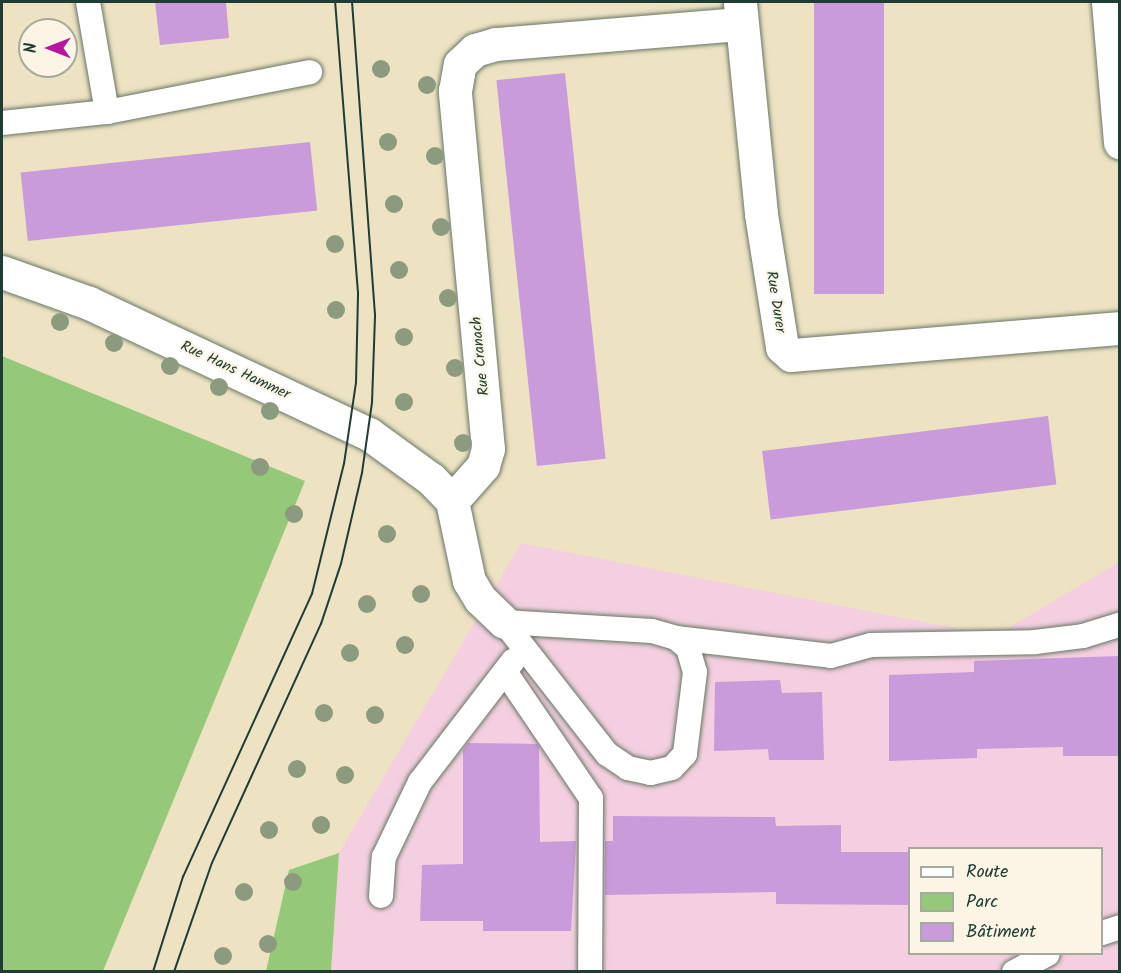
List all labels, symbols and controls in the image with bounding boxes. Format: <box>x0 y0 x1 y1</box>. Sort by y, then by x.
north arrow <box>18 18 78 78</box>
text: N <box>19 43 44 53</box>
street label: Rue Durer <box>761 270 789 334</box>
street label: Rue Cranach <box>468 316 494 396</box>
street label: Rue Hans Hammer <box>177 338 293 404</box>
legend <box>908 847 1103 955</box>
text: Route <box>966 858 1008 887</box>
text: Parc <box>966 888 998 917</box>
text: Bâtiment <box>966 918 1036 947</box>

